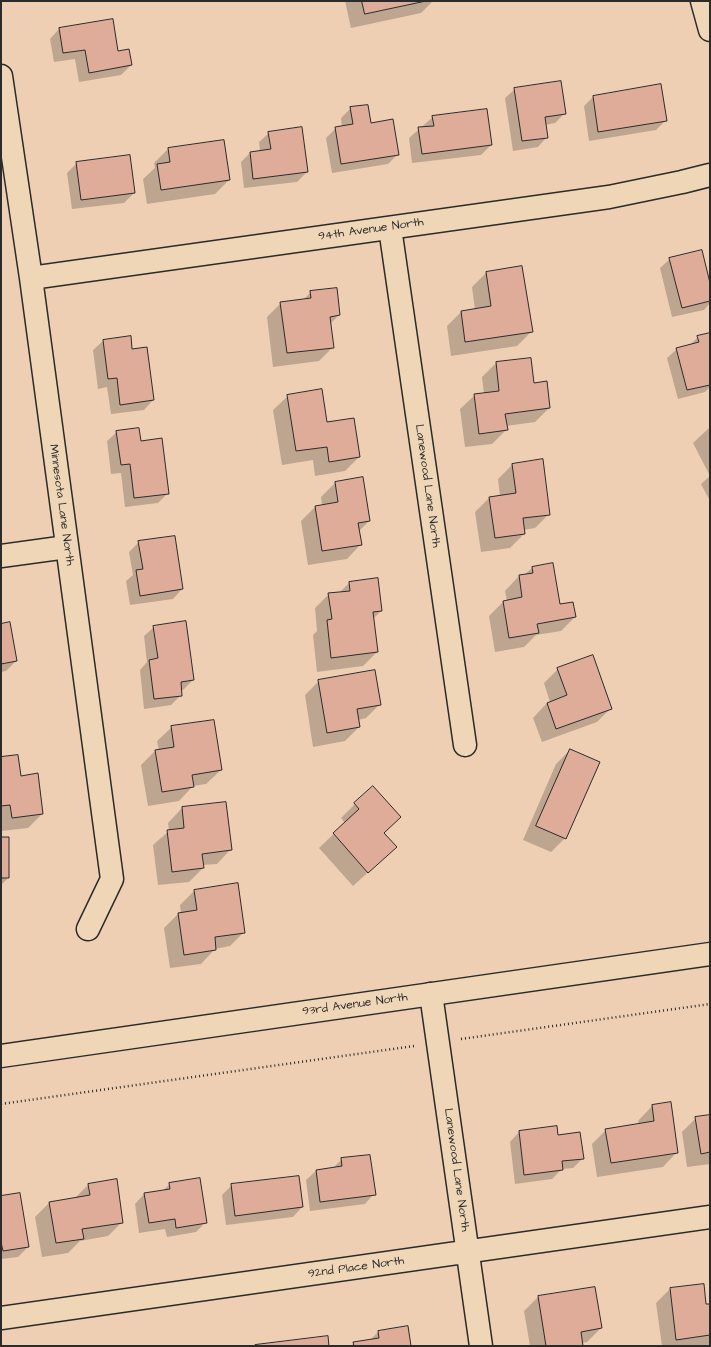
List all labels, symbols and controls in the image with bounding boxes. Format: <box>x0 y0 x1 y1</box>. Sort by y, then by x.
street label: 94th Avenue North <box>317 215 425 245</box>
street label: Lanewood Lane North <box>411 423 443 549</box>
street label: Minnesota Lane North <box>45 444 77 566</box>
street label: 93rd Avenue North <box>302 990 408 1020</box>
street label: Lanewood Lane North <box>440 1107 472 1233</box>
street label: 92nd Place North <box>307 1254 405 1282</box>

